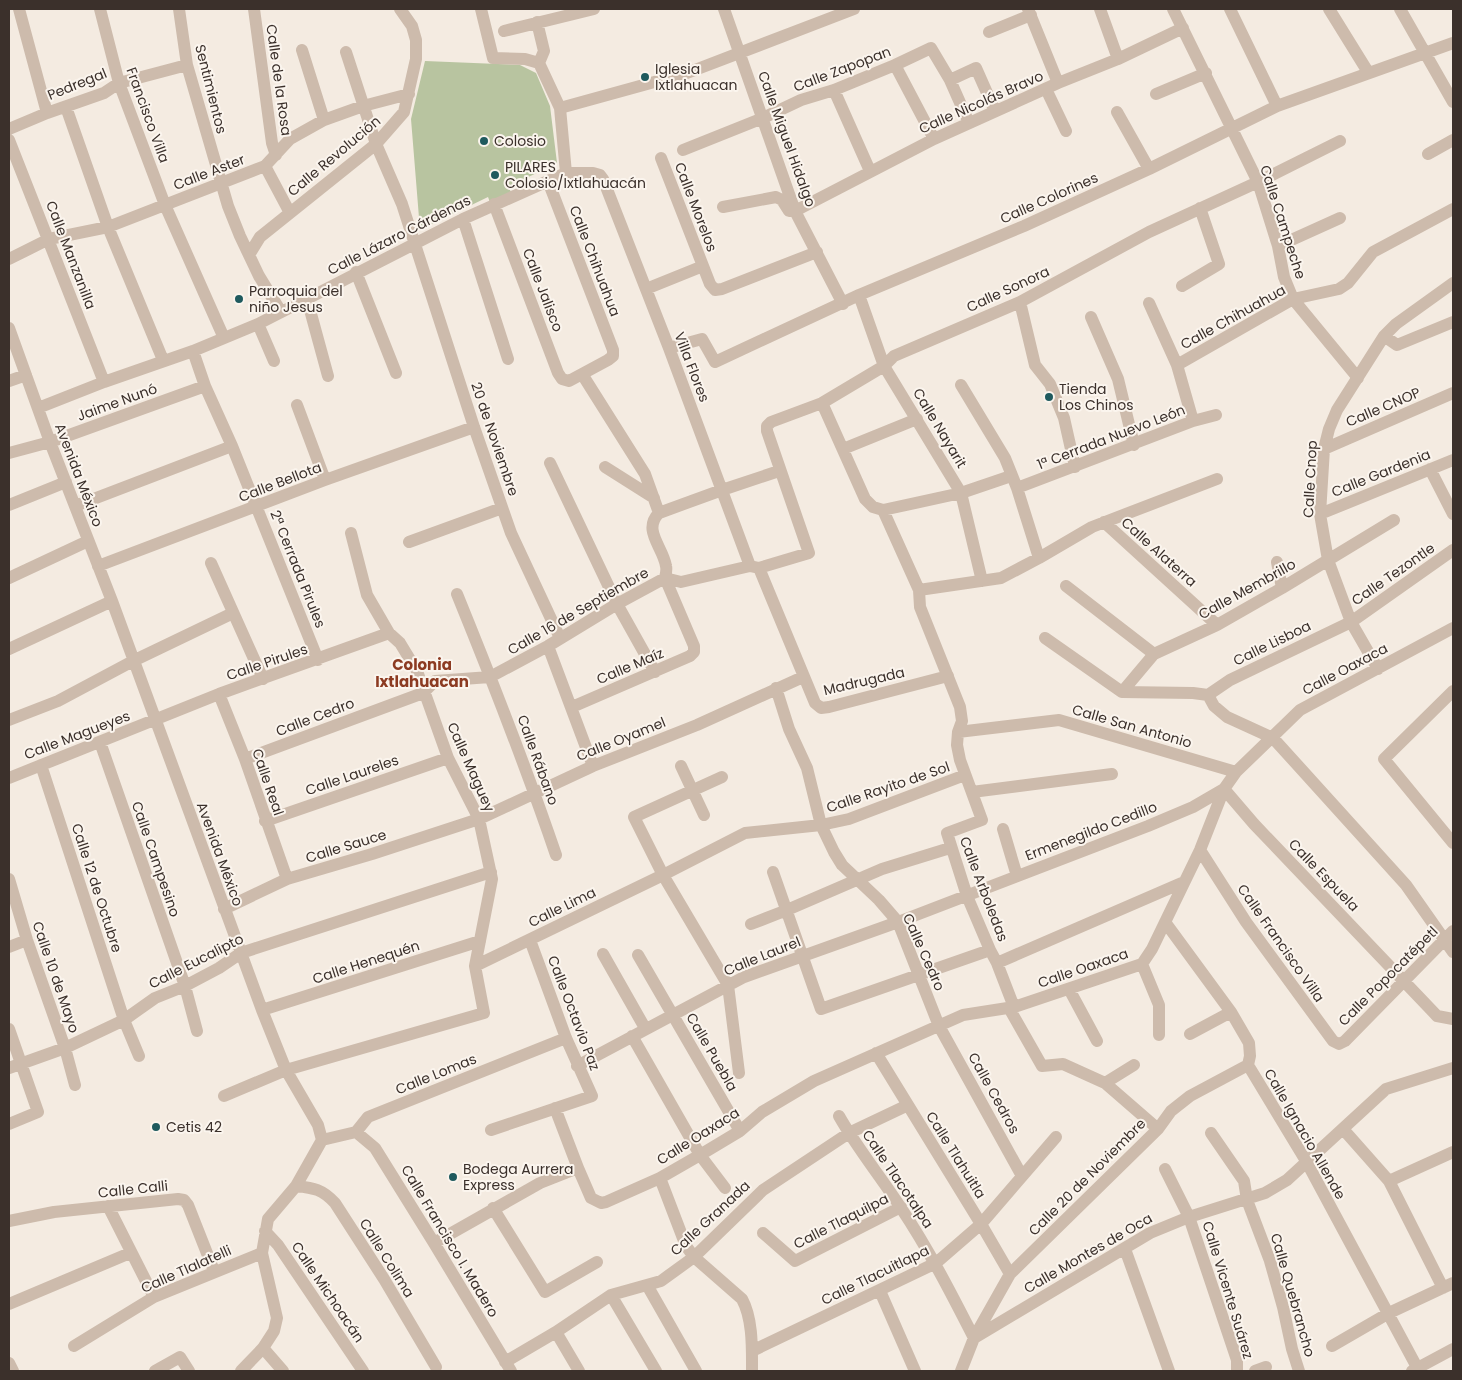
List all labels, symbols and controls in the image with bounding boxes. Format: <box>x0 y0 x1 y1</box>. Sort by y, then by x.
street label: Calle de la Rosa <box>261 23 297 137</box>
street label: Calle Zapopan <box>790 41 894 97</box>
street label: Sentimientos <box>190 42 232 136</box>
place label: Iglesia Ixtlahuacan <box>655 59 737 95</box>
street label: Pedregal <box>44 63 110 105</box>
street label: Francisco Villa <box>121 64 175 166</box>
street label: Calle Nicolás Bravo <box>916 66 1046 138</box>
street label: Calle Miguel Hidalgo <box>753 68 821 210</box>
marker: Iglesia Ixtlahuacan <box>639 71 651 83</box>
street label: Calle Revolución <box>283 111 385 201</box>
place label: Colosio <box>494 131 546 151</box>
marker: Colosio <box>478 135 490 147</box>
street label: Calle Aster <box>170 149 248 195</box>
place label: PILARES Colosio/Ixtlahuacán <box>505 157 646 193</box>
street label: Calle Morelos <box>670 159 722 255</box>
street label: Calle Campeche <box>1255 163 1311 282</box>
street label: Calle Colorines <box>997 167 1101 229</box>
marker: PILARES Colosio/Ixtlahuacán <box>489 169 501 181</box>
street label: Calle Lázaro Cárdenas <box>324 190 474 280</box>
street label: Calle Manzanilla <box>41 198 101 312</box>
street label: Calle Chihuahua <box>565 203 625 319</box>
street label: Calle Jalisco <box>518 245 568 335</box>
street label: Calle Sonora <box>963 261 1053 317</box>
street label: Calle Chihuahua <box>1177 280 1289 354</box>
place label: Parroquia del niño Jesus <box>249 281 343 317</box>
marker: Parroquia del niño Jesus <box>233 293 245 305</box>
street label: Villa Flores <box>669 329 715 405</box>
street label: Jaime Nunó <box>74 378 160 426</box>
street label: 20 de Noviembre <box>466 379 524 499</box>
place label: Tienda Los Chinos <box>1059 379 1134 415</box>
street label: Calle CNOP <box>1343 382 1423 432</box>
street label: Calle Nayarit <box>908 384 972 472</box>
marker: Tienda Los Chinos <box>1043 391 1055 403</box>
street label: 1ª Cerrada Nuevo León <box>1034 399 1188 475</box>
street label: Avenida México <box>50 420 108 530</box>
street label: Calle Cnop <box>1298 440 1322 518</box>
street label: Calle Gardenia <box>1328 444 1434 502</box>
street label: Calle Bellota <box>236 457 324 507</box>
street label: 2ª Cerrada Pirules <box>265 507 331 631</box>
street label: Calle Alaterra <box>1117 513 1201 591</box>
street label: Calle Tezontle <box>1347 538 1439 610</box>
street label: Calle Membrillo <box>1195 554 1299 624</box>
street label: Calle 16 de Septiembre <box>504 562 653 660</box>
street label: Calle Lisboa <box>1230 616 1314 670</box>
street label: Calle Oaxaca <box>1299 638 1391 700</box>
street label: Calle Pirules <box>224 639 310 685</box>
street label: Calle Maíz <box>593 643 667 689</box>
district label: Colonia Ixtlahuacan <box>375 654 469 692</box>
street label: Madrugada <box>821 662 907 700</box>
street label: Calle Cedro <box>273 693 357 741</box>
street label: Calle San Antonio <box>1070 699 1194 753</box>
street label: Calle Magueyes <box>21 706 133 764</box>
street label: Calle Rábano <box>512 712 564 808</box>
street label: Calle Oyamel <box>573 712 669 766</box>
street label: Calle Maguey <box>442 719 500 815</box>
street label: Calle Real <box>247 746 289 818</box>
street label: Calle Laureles <box>303 750 401 800</box>
street label: Calle Rayito de Sol <box>824 757 952 817</box>
street label: Ermenegildo Cedillo <box>1022 797 1160 865</box>
street label: Calle Campesino <box>127 798 185 920</box>
street label: Avenida México <box>192 799 248 909</box>
street label: Calle 12 de Octubre <box>67 821 127 955</box>
street label: Calle Sauce <box>303 824 389 868</box>
street label: Calle Arboledas <box>955 834 1013 944</box>
street label: Calle Espuela <box>1284 834 1364 916</box>
street label: Calle Francisco Villa <box>1233 880 1329 1006</box>
street label: Calle Lima <box>525 882 599 932</box>
street label: Calle Cedro <box>898 910 950 994</box>
street label: Calle 10 de Mayo <box>28 919 84 1036</box>
street label: Calle Popocatépetl <box>1334 922 1442 1030</box>
street label: Calle Eucalipto <box>145 928 247 994</box>
street label: Calle Laurel <box>721 931 803 981</box>
street label: Calle Henequén <box>310 935 422 989</box>
street label: Calle Oaxaca <box>1035 943 1131 993</box>
street label: Calle Octavio Paz <box>543 953 605 1073</box>
street label: Calle Puebla <box>681 1009 743 1095</box>
street label: Calle Lomas <box>392 1049 480 1099</box>
street label: Calle Cedros <box>963 1049 1025 1137</box>
street label: Calle Ignacio Allende <box>1259 1065 1351 1203</box>
street label: Calle Oaxaca <box>653 1103 743 1169</box>
street label: Calle Tlahuitla <box>921 1108 991 1202</box>
street label: Calle 20 de Noviembre <box>1024 1114 1150 1240</box>
place label: Cetis 42 <box>166 1117 222 1137</box>
marker: Cetis 42 <box>150 1121 162 1133</box>
street label: Calle Tlacotalpa <box>858 1126 938 1232</box>
place label: Bodega Aurrera Express <box>463 1159 574 1195</box>
street label: Calle Francisco I. Madero <box>396 1161 504 1321</box>
marker: Bodega Aurrera Express <box>447 1171 459 1183</box>
street label: Calle Calli <box>97 1175 169 1203</box>
street label: Calle Granada <box>666 1176 754 1260</box>
street label: Calle Tlaquilpa <box>790 1188 892 1254</box>
street label: Calle Montes de Oca <box>1020 1208 1156 1298</box>
street label: Calle Colima <box>355 1214 419 1302</box>
street label: Calle Vicente Suárez <box>1198 1219 1258 1361</box>
street label: Calle Quebrancho <box>1266 1231 1320 1359</box>
street label: Calle Michoacán <box>287 1238 369 1346</box>
street label: Calle Tlalatelli <box>138 1240 234 1298</box>
street label: Calle Tlacuitlapa <box>818 1240 932 1310</box>

